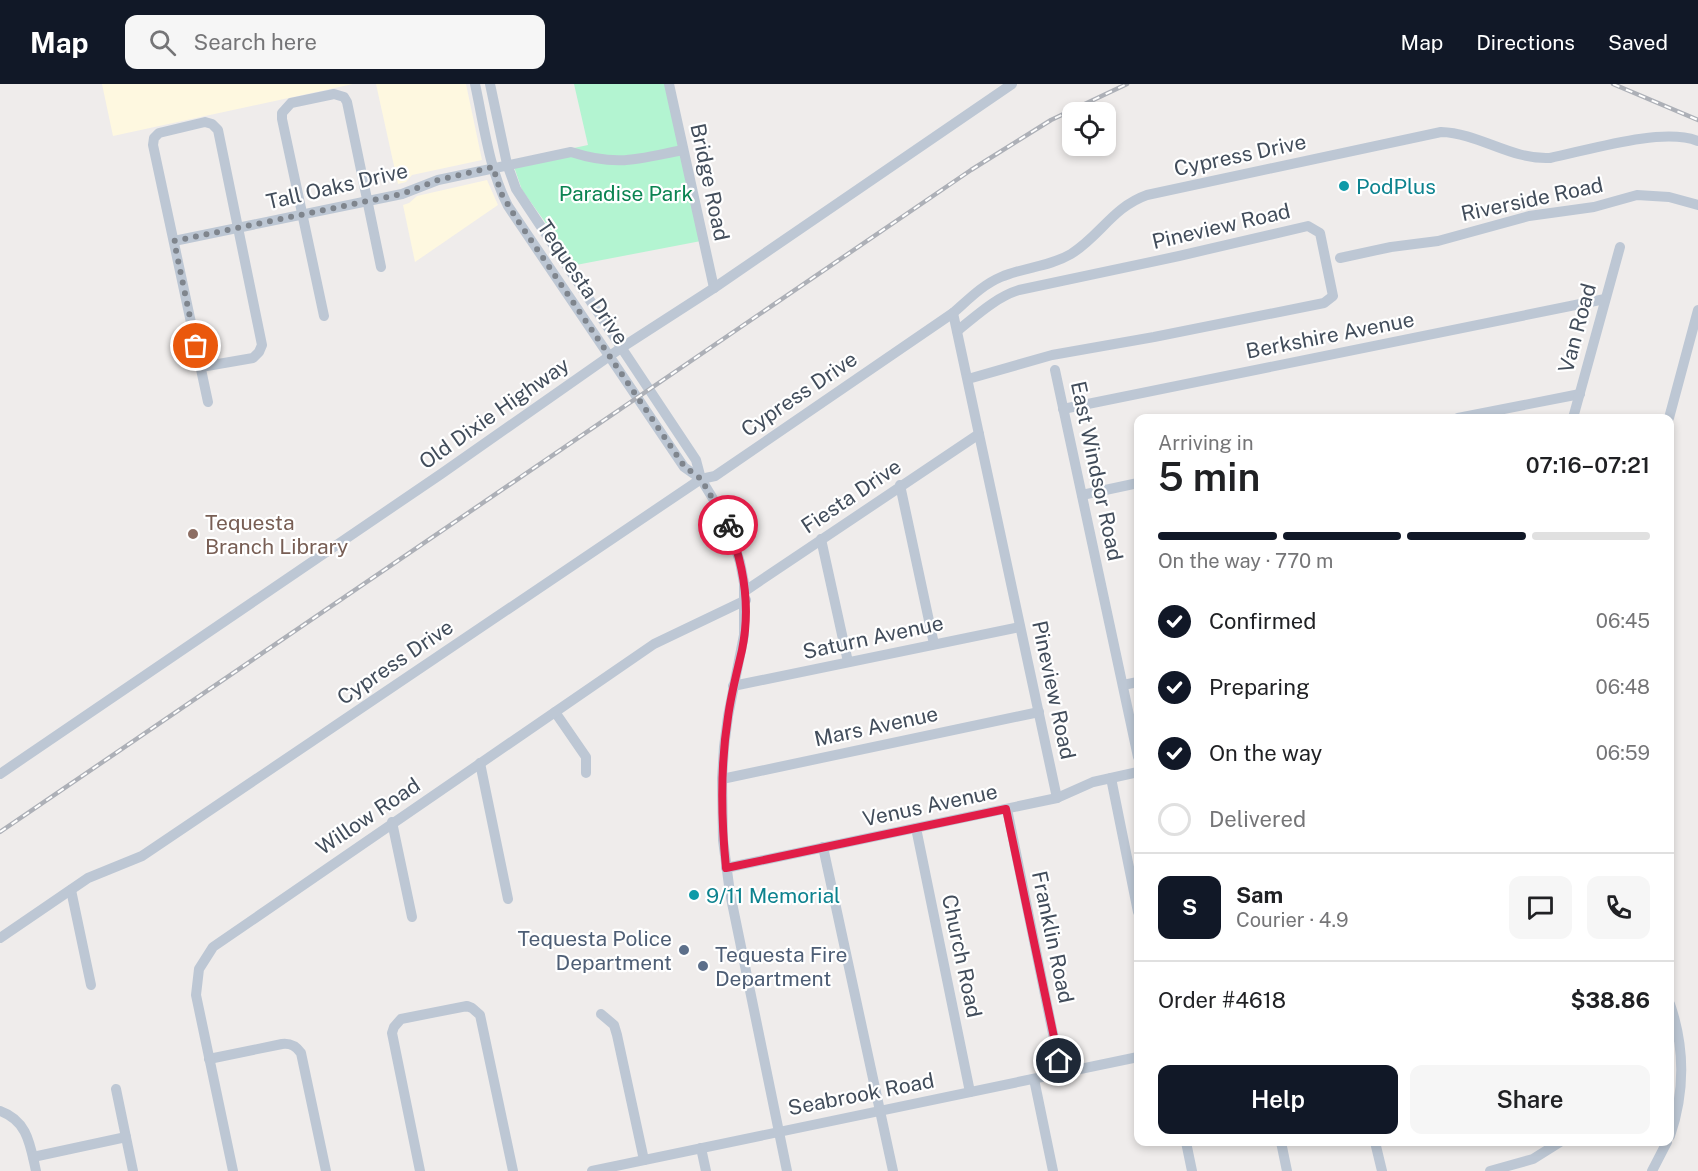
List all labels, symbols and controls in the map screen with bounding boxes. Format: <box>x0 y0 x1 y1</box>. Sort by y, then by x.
search box <box>125 15 545 69</box>
text: Map <box>30 26 89 59</box>
icon: search <box>146 26 179 59</box>
text: Search here <box>194 29 317 55</box>
text: Map <box>1401 30 1443 55</box>
text: Directions <box>1476 30 1575 55</box>
text: Saved <box>1608 30 1668 55</box>
map controls <box>1062 102 1116 156</box>
button: locate <box>1062 102 1116 156</box>
street label: Bridge Road <box>685 121 735 243</box>
street label: Cypress Drive <box>1172 129 1308 181</box>
street label: Tall Oaks Drive <box>264 158 410 214</box>
street label: Riverside Road <box>1459 172 1605 226</box>
place label: PodPlus <box>1356 174 1436 199</box>
marker: PodPlus <box>1337 179 1351 193</box>
park label: Paradise Park <box>559 181 693 206</box>
street label: Pineview Road <box>1149 198 1293 254</box>
street label: Tequesta Drive <box>532 215 634 349</box>
street label: Van Road <box>1553 280 1601 376</box>
street label: Berkshire Avenue <box>1244 306 1416 364</box>
pin <box>170 320 221 371</box>
icon: bag <box>179 329 212 362</box>
street label: Cypress Drive <box>736 346 862 442</box>
street label: Old Dixie Highway <box>414 352 574 474</box>
street label: East Windsor Road <box>1066 379 1128 563</box>
text: Arriving in <box>1158 431 1253 455</box>
text: 07:16–07:21 <box>1526 452 1650 478</box>
street label: Fiesta Drive <box>796 453 906 539</box>
text: 5 min <box>1158 454 1260 500</box>
courier <box>698 495 758 555</box>
icon: bike <box>712 509 745 542</box>
place label: Tequesta Branch Library <box>205 510 348 559</box>
marker: Tequesta Branch Library <box>186 527 200 541</box>
text: On the way · 770 m <box>1158 549 1333 573</box>
icon: check <box>1158 605 1191 638</box>
text: Confirmed <box>1209 608 1316 634</box>
text: 06:45 <box>1596 609 1650 633</box>
street label: Saturn Avenue <box>800 610 946 664</box>
street label: Cypress Drive <box>332 614 458 710</box>
street label: Pineview Road <box>1027 618 1081 762</box>
icon: check <box>1158 671 1191 704</box>
text: Preparing <box>1209 674 1310 700</box>
text: 06:48 <box>1596 675 1650 699</box>
street label: Mars Avenue <box>812 701 940 751</box>
icon: check <box>1158 737 1191 770</box>
text: On the way <box>1209 740 1322 766</box>
text: 06:59 <box>1596 741 1650 765</box>
street label: Willow Road <box>311 772 425 860</box>
street label: Venus Avenue <box>860 779 1000 831</box>
text: Delivered <box>1209 806 1306 832</box>
street label: Franklin Road <box>1027 869 1079 1005</box>
button: chat <box>1509 876 1572 939</box>
button: phone <box>1587 876 1650 939</box>
text: Sam <box>1236 882 1283 908</box>
place label: 9/11 Memorial <box>706 883 840 908</box>
marker: 9/11 Memorial <box>687 888 701 902</box>
street label: Church Road <box>937 892 987 1020</box>
text: S <box>1182 894 1197 920</box>
text: Courier · 4.9 <box>1236 908 1348 932</box>
place label: Tequesta Police Department <box>518 926 672 975</box>
place label: Tequesta Fire Department <box>715 942 847 991</box>
marker: Tequesta Police Department <box>677 943 691 957</box>
marker: Tequesta Fire Department <box>696 959 710 973</box>
text: Order #4618 <box>1158 987 1286 1013</box>
text: $38.86 <box>1571 987 1650 1013</box>
pin <box>1033 1035 1084 1086</box>
icon: home <box>1042 1044 1075 1077</box>
button: Help <box>1158 1065 1398 1134</box>
button: Share <box>1410 1065 1650 1134</box>
street label: Seabrook Road <box>786 1068 936 1120</box>

